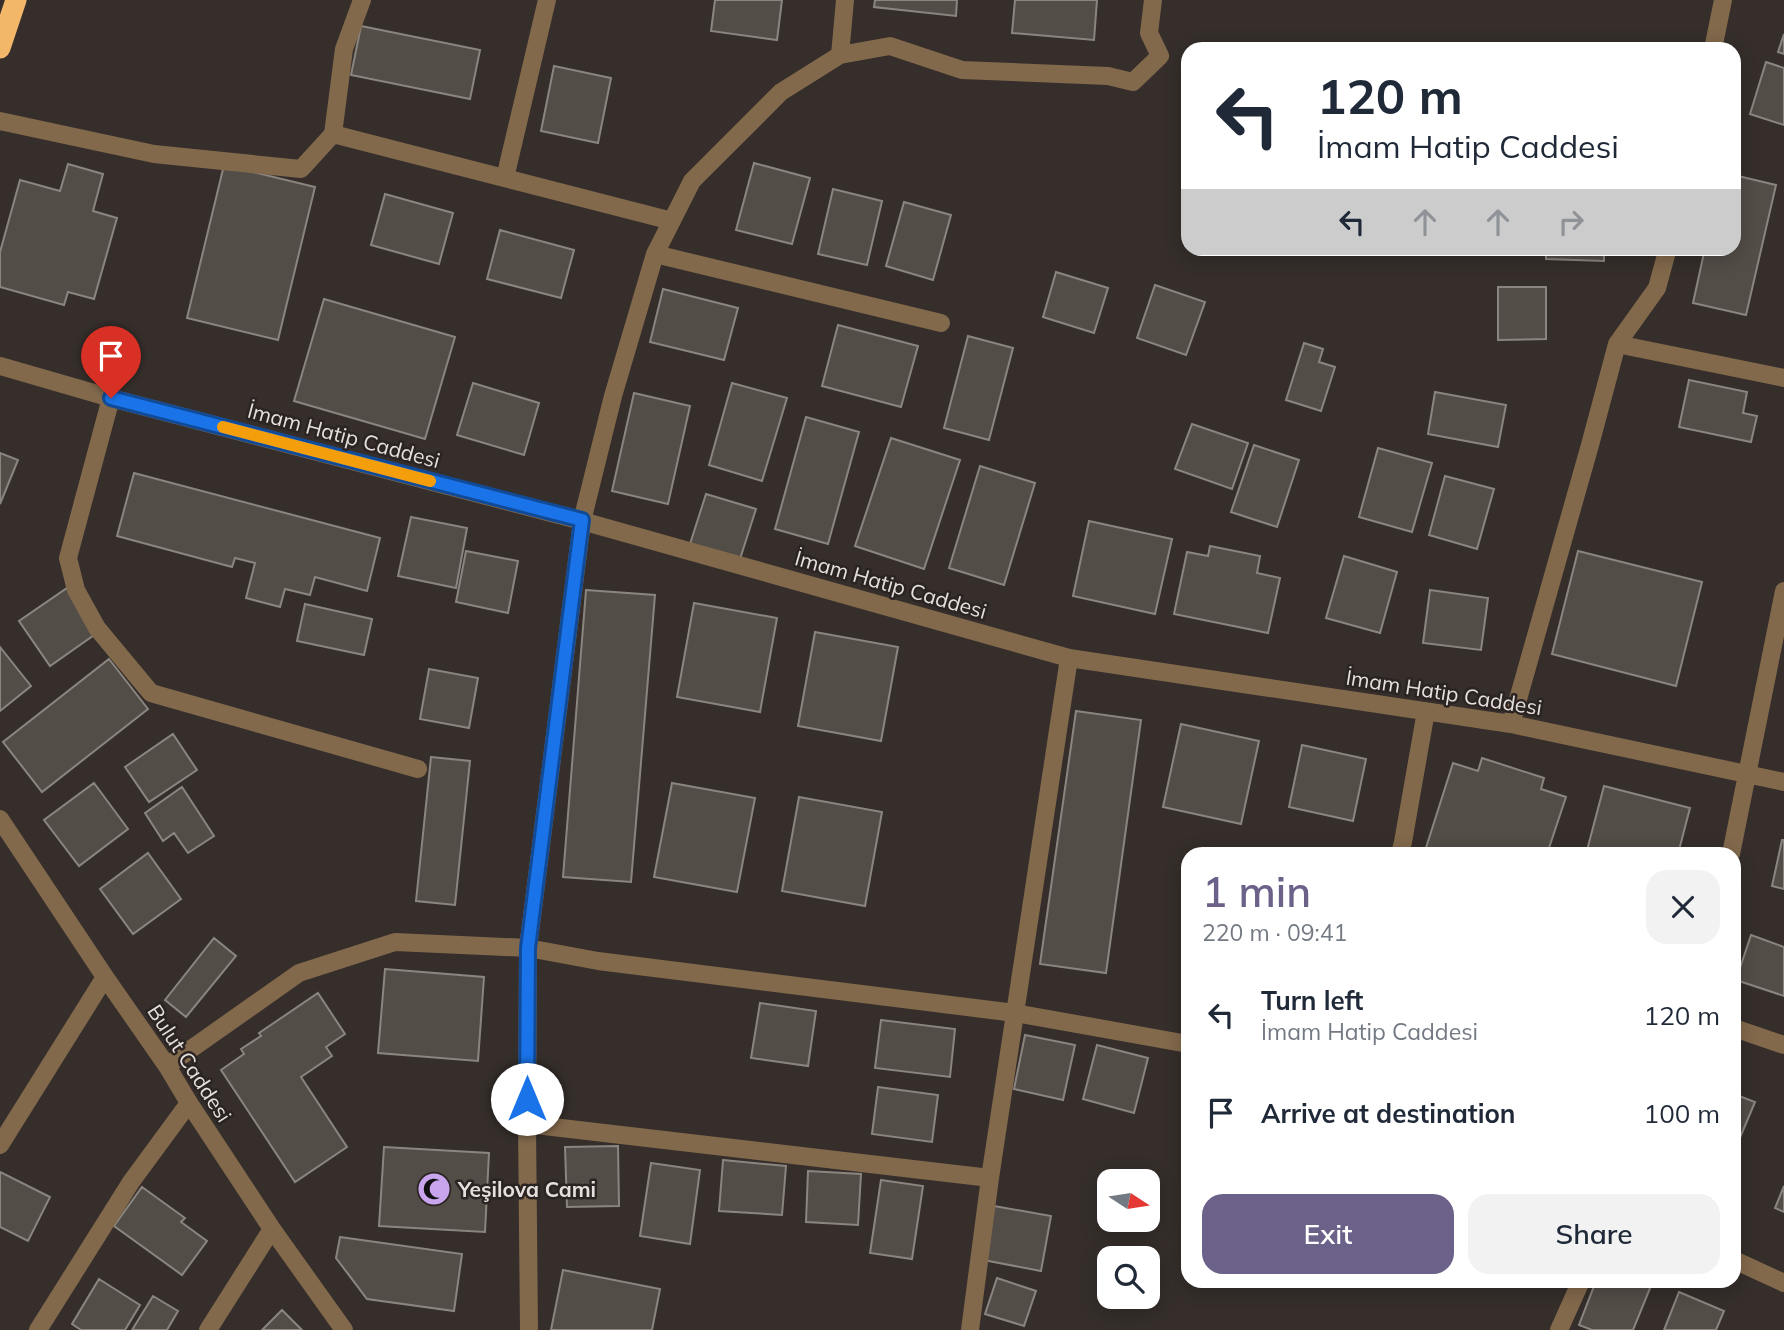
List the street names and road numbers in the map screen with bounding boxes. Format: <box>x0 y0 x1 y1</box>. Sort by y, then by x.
street label: İmam Hatip Caddesi <box>245 397 443 473</box>
street label: İmam Hatip Caddesi <box>792 544 990 624</box>
street label: İmam Hatip Caddesi <box>1344 664 1544 720</box>
street label: Bulut Caddesi <box>142 999 238 1127</box>

